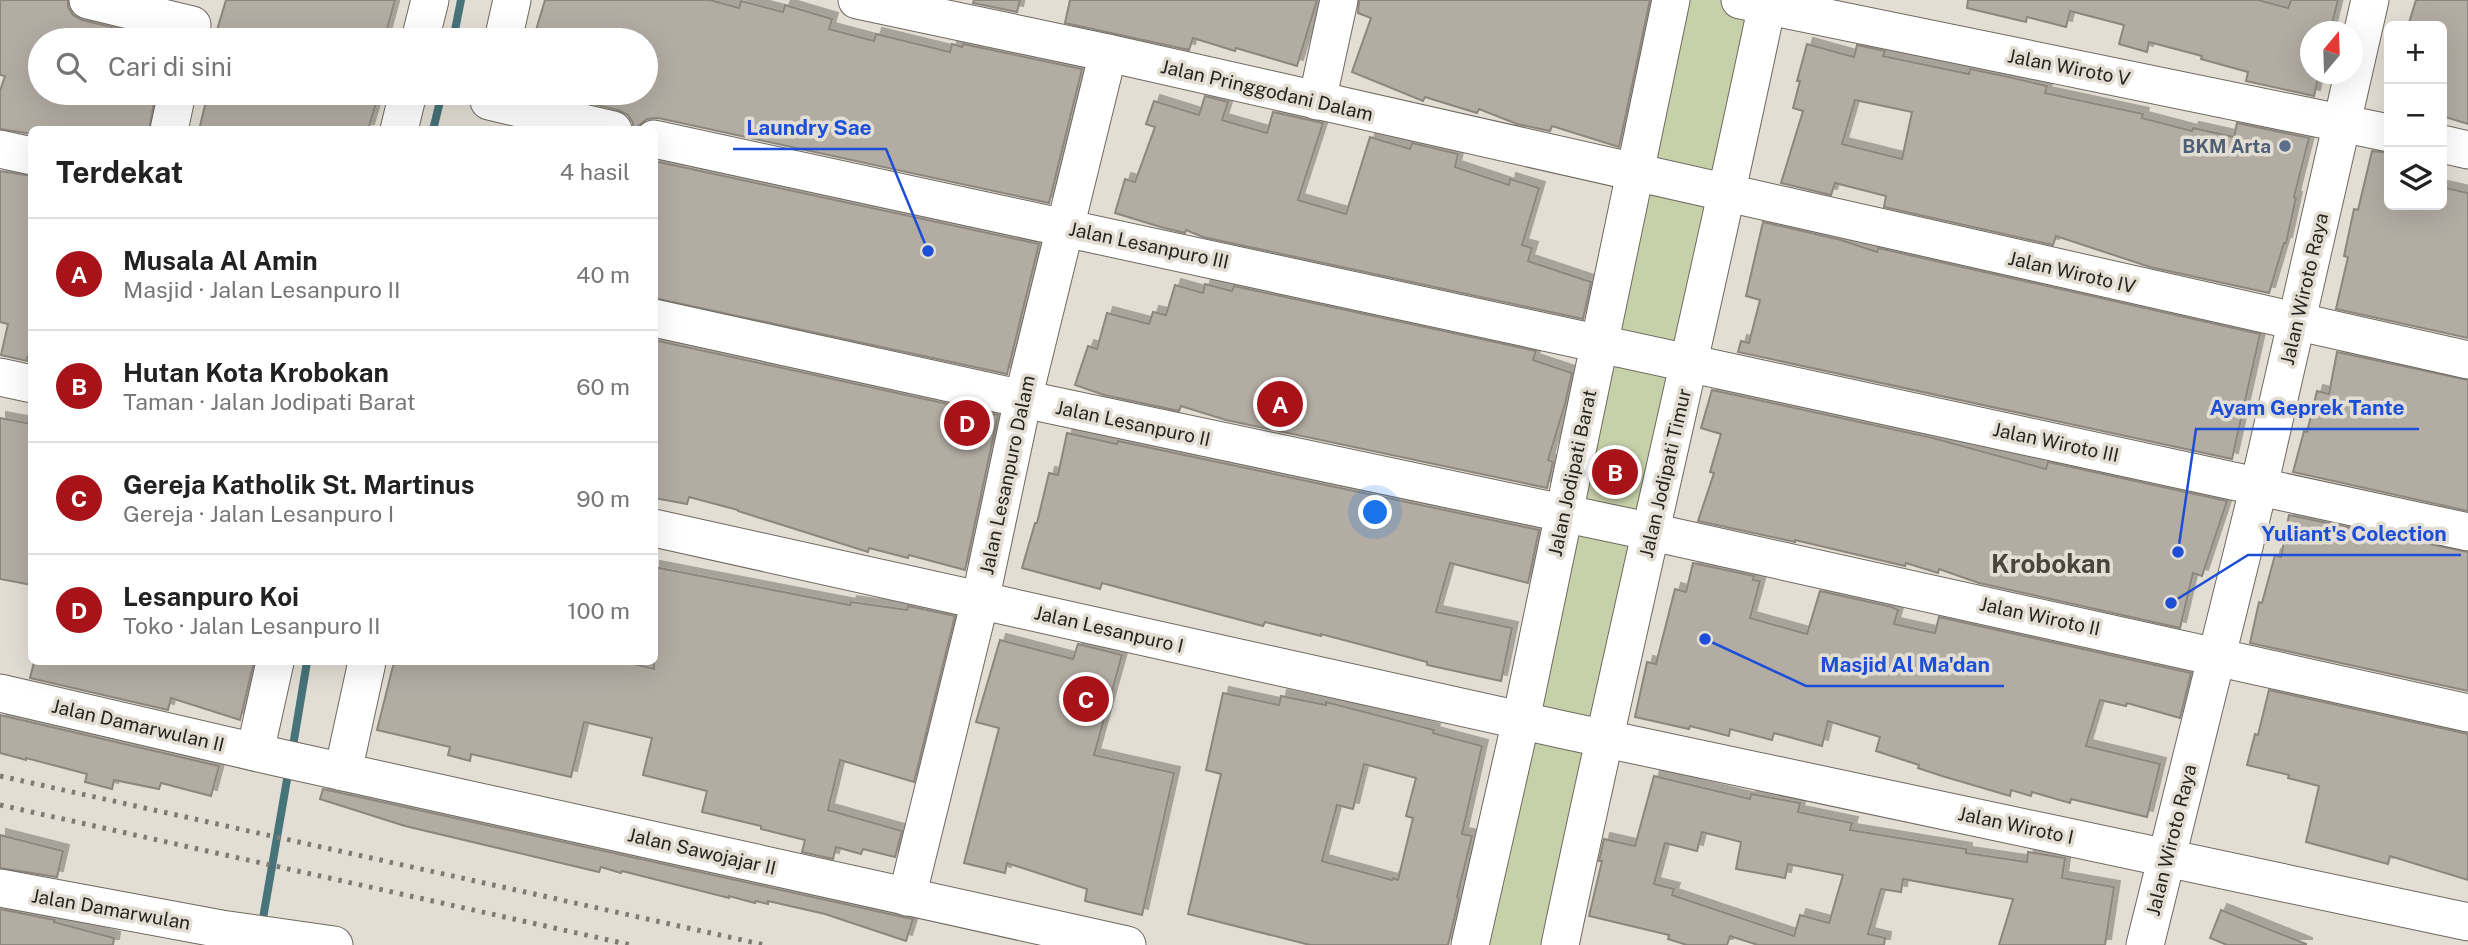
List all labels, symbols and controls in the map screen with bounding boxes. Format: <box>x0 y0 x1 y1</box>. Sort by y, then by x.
north arrow <box>2300 21 2363 84</box>
map controls <box>2384 21 2447 210</box>
button: + <box>2384 21 2447 84</box>
search box <box>28 28 658 105</box>
street label: Jalan Wiroto V <box>2006 44 2132 90</box>
icon: search <box>52 48 90 86</box>
text: Cari di sini <box>108 51 232 82</box>
street label: Jalan Pringgodani Dalam <box>1159 55 1375 125</box>
button: − <box>2384 84 2447 147</box>
callout: Laundry Sae <box>733 107 886 149</box>
text: Laundry Sae <box>746 115 872 140</box>
place label: BKM Arta <box>2182 135 2271 157</box>
marker: BKM Arta <box>2277 138 2293 154</box>
button: layers <box>2384 147 2447 210</box>
text: Terdekat <box>56 154 183 190</box>
text: 4 hasil <box>560 158 630 185</box>
street label: Jalan Wiroto Raya <box>2276 211 2332 367</box>
street label: Jalan Lesanpuro III <box>1067 217 1231 273</box>
text: Musala Al Amin <box>123 245 318 276</box>
street label: Jalan Wiroto IV <box>2006 247 2138 297</box>
text: A <box>71 261 87 288</box>
text: 40 m <box>576 261 630 288</box>
text: Masjid · Jalan Lesanpuro II <box>123 276 400 303</box>
text: Hutan Kota Krobokan <box>123 357 389 388</box>
text: B <box>71 373 87 400</box>
text: 60 m <box>576 373 630 400</box>
street label: Jalan Lesanpuro Dalam <box>975 373 1039 577</box>
pin: A <box>1257 378 1303 430</box>
street label: Jalan Jodipati Timur <box>1635 386 1695 560</box>
callout: Ayam Geprek Tante <box>2196 387 2419 429</box>
text: Taman · Jalan Jodipati Barat <box>123 388 416 415</box>
street label: Jalan Jodipati Barat <box>1544 388 1600 558</box>
text: Ayam Geprek Tante <box>2209 395 2405 420</box>
street label: Jalan Lesanpuro II <box>1054 396 1212 450</box>
pin: D <box>944 397 990 449</box>
street label: Jalan Wiroto III <box>1991 418 2121 466</box>
pin: B <box>1592 446 1638 498</box>
text: Gereja Katholik St. Martinus <box>123 469 474 500</box>
text: C <box>71 485 87 512</box>
text: 90 m <box>576 485 630 512</box>
your location <box>1358 495 1392 529</box>
text: Gereja · Jalan Lesanpuro I <box>123 500 394 527</box>
callout: Yuliant's Colection <box>2248 513 2461 555</box>
text: Yuliant's Colection <box>2261 521 2447 546</box>
district label: Krobokan <box>1991 548 2111 579</box>
text: Lesanpuro Koi <box>123 581 299 612</box>
street label: Jalan Wiroto II <box>1978 592 2102 640</box>
text: D <box>71 597 87 624</box>
text: 100 m <box>567 597 630 624</box>
street label: Jalan Lesanpuro I <box>1032 601 1186 657</box>
text: Toko · Jalan Lesanpuro II <box>123 612 381 639</box>
callout: Masjid Al Ma'dan <box>1806 644 2004 686</box>
text: Masjid Al Ma'dan <box>1820 652 1990 677</box>
pin: C <box>1063 673 1109 725</box>
street label: Jalan Damarwulan II <box>50 694 226 756</box>
street label: Jalan Wiroto Raya <box>2142 762 2200 918</box>
street label: Jalan Wiroto I <box>1956 802 2076 848</box>
street label: Jalan Sawojajar II <box>626 823 778 879</box>
street label: Jalan Damarwulan <box>30 884 192 934</box>

